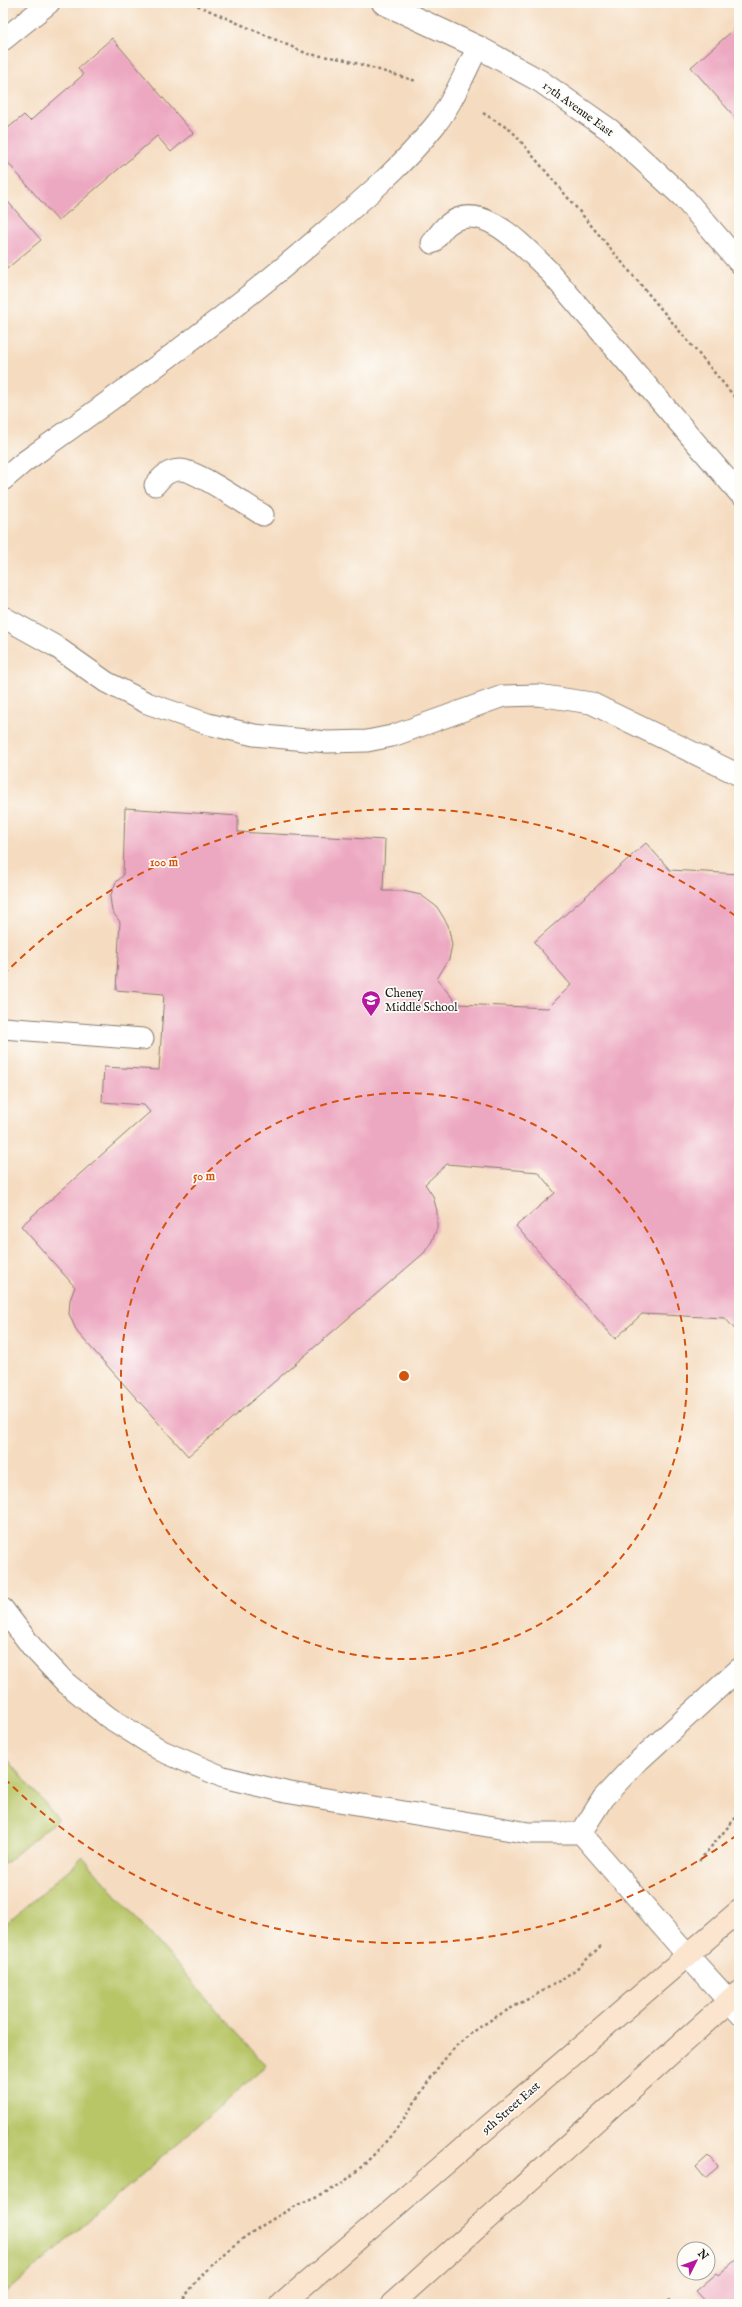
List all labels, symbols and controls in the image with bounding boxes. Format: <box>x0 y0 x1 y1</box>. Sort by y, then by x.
street label: 17th Avenue East <box>539 78 617 140</box>
text: 100 m <box>150 855 179 870</box>
place label: Cheney Middle School <box>385 986 458 1015</box>
school or university icon: Cheney Middle School <box>360 989 382 1017</box>
text: 50 m <box>193 1169 216 1184</box>
centre of rings <box>397 1369 411 1383</box>
street label: 9th Street East <box>478 2079 543 2138</box>
north arrow <box>676 2241 716 2281</box>
text: N <box>694 2246 711 2264</box>

